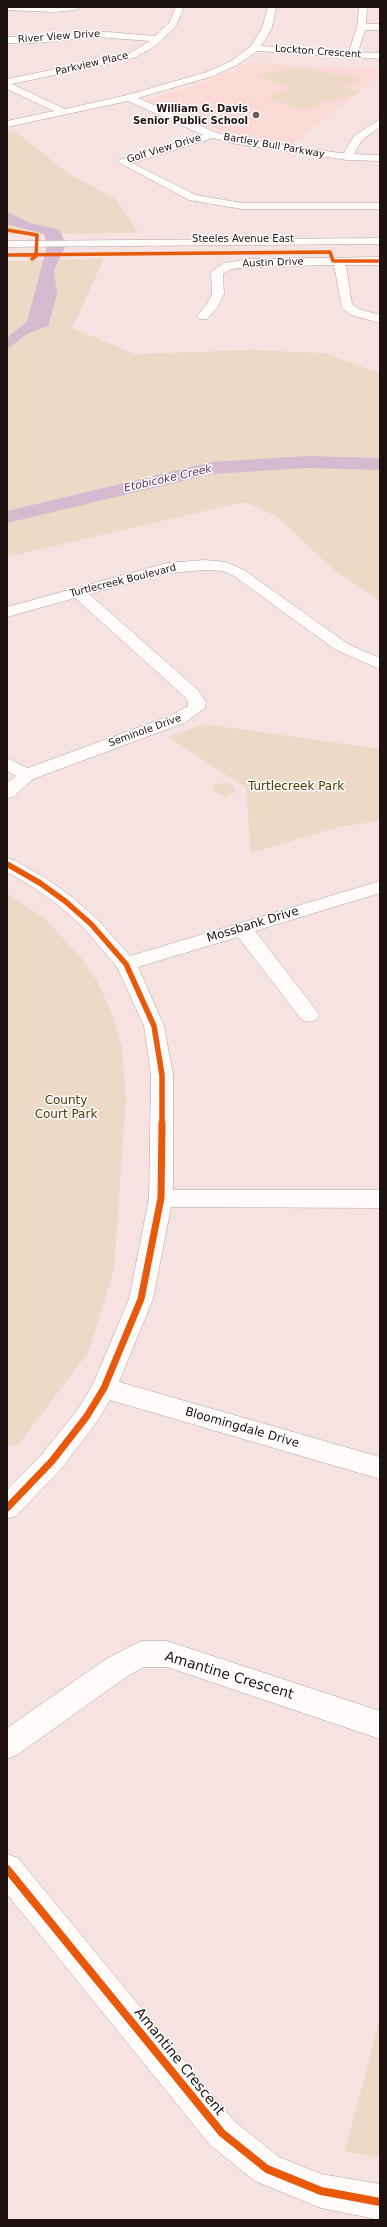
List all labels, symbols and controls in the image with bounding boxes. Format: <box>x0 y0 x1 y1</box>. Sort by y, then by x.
street label: River View Drive <box>17 28 101 46</box>
street label: Lockton Crescent <box>274 43 362 61</box>
street label: Parkview Place <box>54 50 130 78</box>
place label: William G. Davis Senior Public School <box>133 103 248 126</box>
marker: William G. Davis Senior Public School <box>251 110 261 120</box>
street label: Bartley Bull Parkway <box>222 131 326 161</box>
street label: Golf View Drive <box>125 132 203 166</box>
street label: Steeles Avenue East <box>192 233 294 245</box>
street label: Austin Drive <box>242 256 304 270</box>
water label: Etobicoke Creek <box>123 462 213 496</box>
street label: Turtlecreek Boulevard <box>69 562 177 600</box>
street label: Seminole Drive <box>107 712 183 750</box>
park label: Turtlecreek Park <box>248 780 344 794</box>
street label: Mossbank Drive <box>205 904 301 946</box>
park label: County Court Park <box>35 1094 97 1122</box>
street label: Bloomingdale Drive <box>183 1405 301 1451</box>
street label: Amantine Crescent <box>163 1648 295 1704</box>
street label: Amantine Crescent <box>130 2005 228 2119</box>

